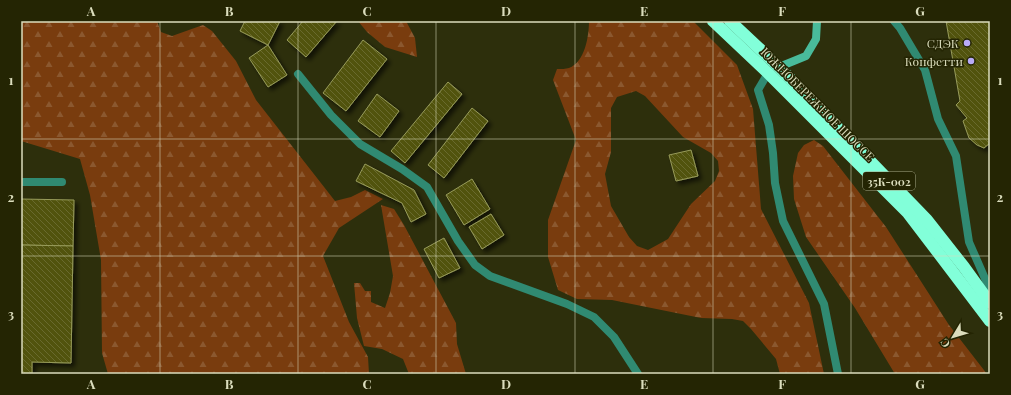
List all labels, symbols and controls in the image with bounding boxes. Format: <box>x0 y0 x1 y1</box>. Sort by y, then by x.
text: A <box>86 2 96 19</box>
text: B <box>225 2 234 19</box>
text: C <box>362 2 372 19</box>
text: D <box>501 2 511 19</box>
text: E <box>640 2 648 19</box>
text: F <box>778 2 786 19</box>
text: G <box>915 2 925 19</box>
place label: СДЭК <box>927 35 959 51</box>
marker: СДЭК <box>962 38 972 48</box>
street label: ЮЖНОБЕРЕЖНОЕ ШОССЕ <box>758 44 878 164</box>
place label: Конфетти <box>905 53 963 69</box>
marker: Конфетти <box>966 56 976 66</box>
text: 1 <box>9 71 14 88</box>
text: 1 <box>998 71 1003 88</box>
road number: 35К-002 <box>863 172 915 190</box>
text: 2 <box>8 188 15 205</box>
text: 2 <box>997 188 1004 205</box>
text: 3 <box>8 305 14 322</box>
text: 3 <box>997 305 1003 322</box>
north arrow <box>933 317 973 357</box>
text: С <box>936 336 953 351</box>
text: A <box>86 375 96 392</box>
text: B <box>225 375 234 392</box>
text: C <box>362 375 372 392</box>
text: D <box>501 375 511 392</box>
text: E <box>640 375 648 392</box>
text: F <box>778 375 786 392</box>
text: G <box>915 375 925 392</box>

